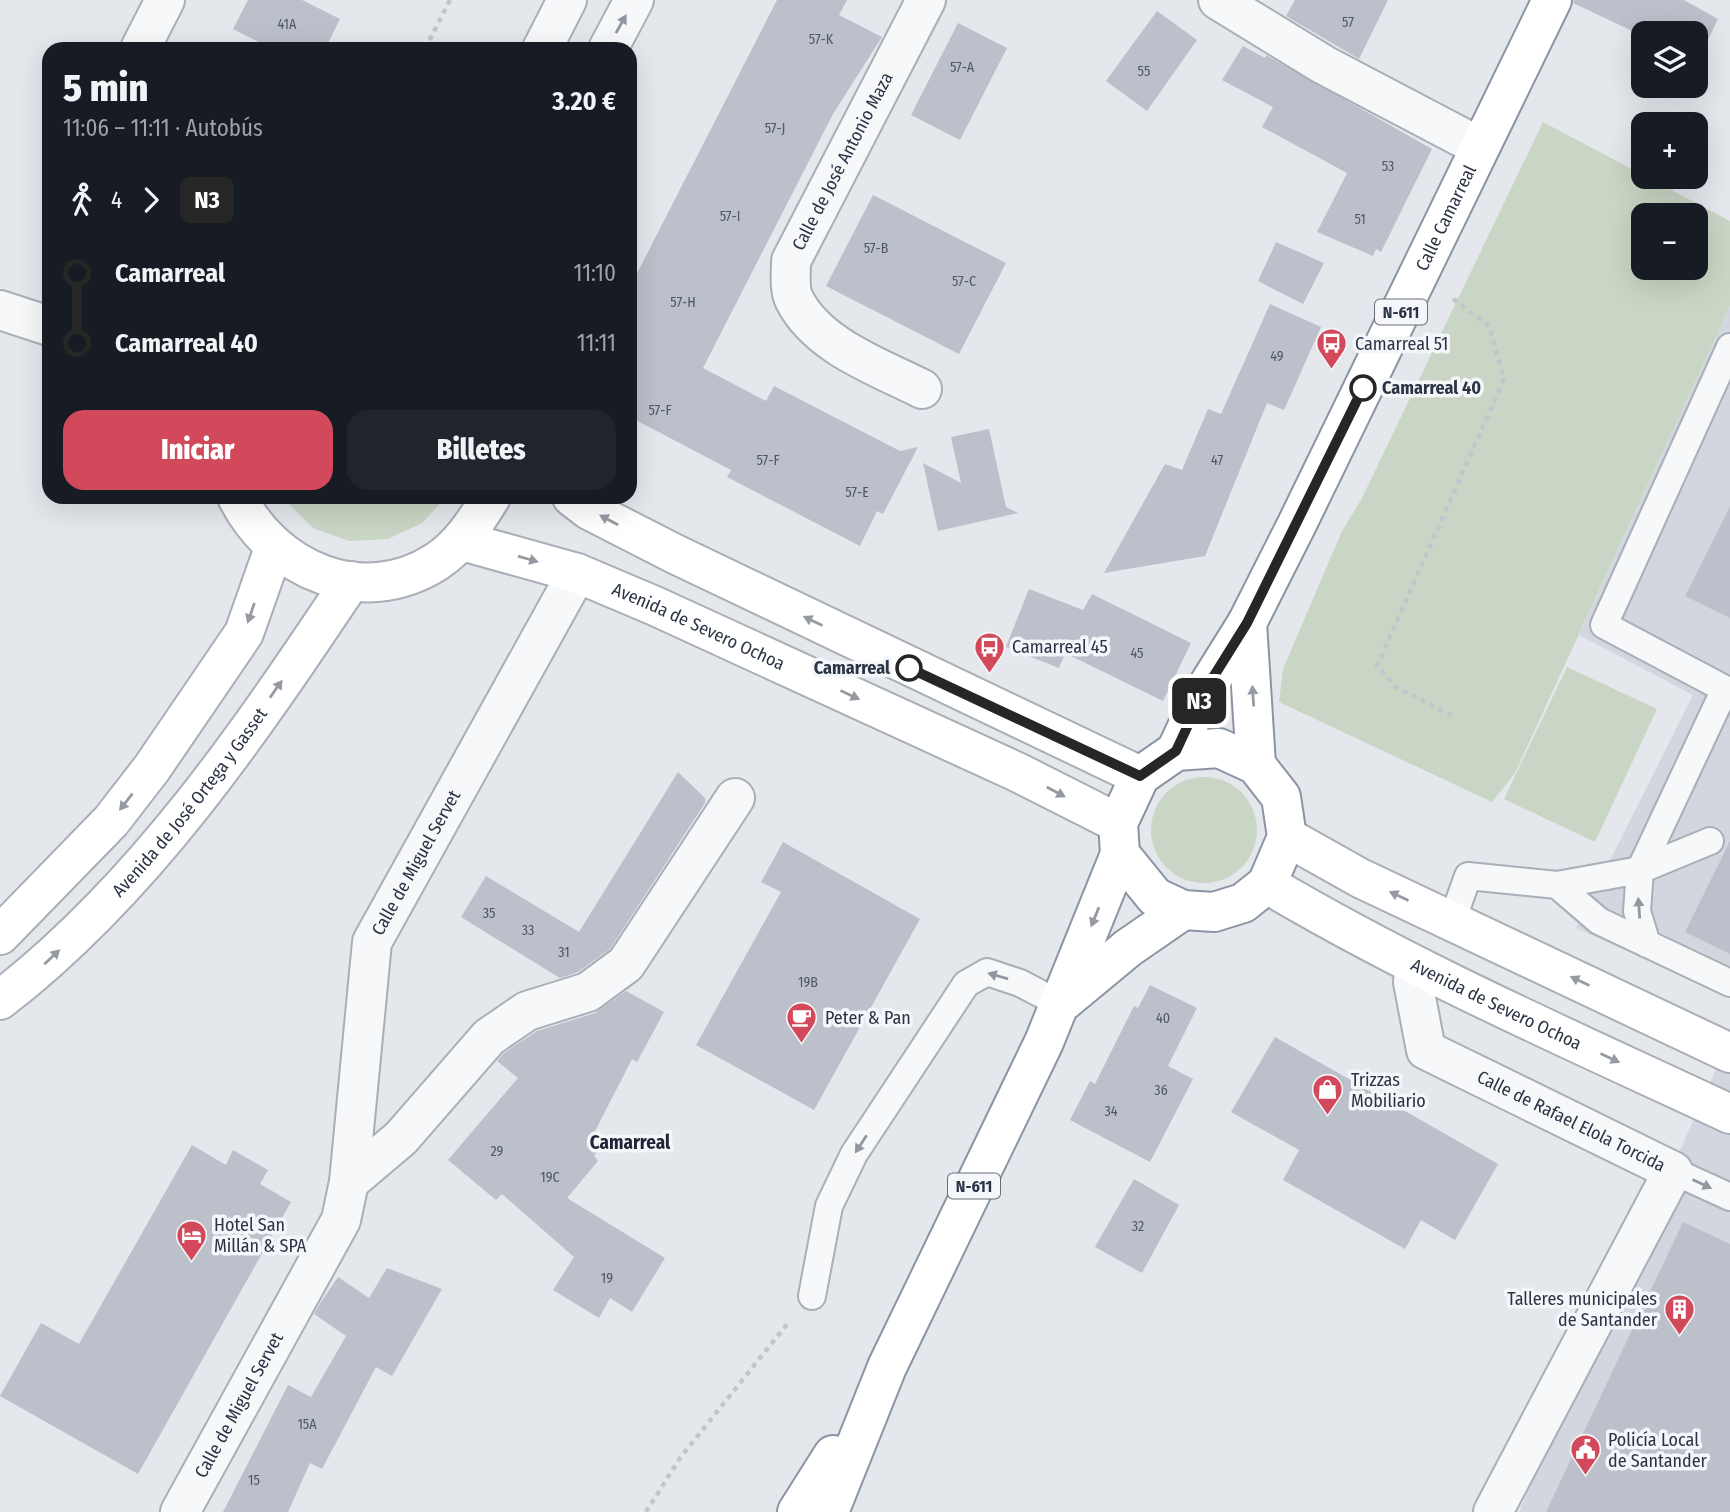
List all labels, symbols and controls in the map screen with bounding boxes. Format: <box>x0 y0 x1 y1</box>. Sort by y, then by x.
house number: 57 <box>1342 14 1354 31</box>
one-way arrow <box>615 15 627 34</box>
house number: 41A <box>278 16 297 33</box>
map controls <box>1631 21 1708 280</box>
button: layers <box>1631 21 1708 98</box>
house number: 57-K <box>809 31 834 48</box>
house number: 57-A <box>950 59 975 76</box>
house number: 55 <box>1138 63 1150 80</box>
text: 5 min <box>63 65 148 111</box>
street label: Calle de José Antonio Maza <box>787 69 898 254</box>
text: 3.20 € <box>552 86 616 117</box>
button: + <box>1631 112 1708 189</box>
text: 11:06 – 11:11 · Autobús <box>63 114 263 142</box>
house number: 57-J <box>765 120 785 137</box>
house number: 53 <box>1382 158 1394 175</box>
street label: Calle Camarreal <box>1411 161 1481 274</box>
icon: walk <box>63 181 101 219</box>
icon: forward <box>132 181 170 219</box>
text: 4 <box>111 186 122 214</box>
text: N3 <box>194 186 220 214</box>
button: − <box>1631 203 1708 280</box>
house number: 57-I <box>720 208 740 225</box>
house number: 51 <box>1354 211 1366 228</box>
house number: 57-B <box>864 240 889 257</box>
text: Camarreal <box>115 258 225 289</box>
text: 11:10 <box>573 259 616 287</box>
house number: 57-C <box>952 273 976 290</box>
house number: 57-H <box>670 294 696 311</box>
road number: N-611 <box>1375 300 1427 324</box>
bus stop icon: Camarreal 51 <box>1315 327 1349 371</box>
text: Camarreal 40 <box>115 328 258 359</box>
text: 11:11 <box>577 329 616 357</box>
place label: Camarreal 51 <box>1355 333 1448 355</box>
house number: 49 <box>1270 348 1284 365</box>
marker: Camarreal 40 <box>1350 375 1376 401</box>
place label: Camarreal 40 <box>1382 377 1481 399</box>
house number: 57-F <box>648 402 672 419</box>
button: Iniciar <box>63 410 333 490</box>
button: Billetes <box>347 410 616 490</box>
house number: 57-F <box>756 452 780 469</box>
house number: 47 <box>1211 452 1223 469</box>
house number: 57-E <box>845 484 869 501</box>
one-way arrow <box>599 514 619 526</box>
one-way arrow <box>517 554 539 565</box>
street label: Avenida de Severo Ochoa <box>609 578 788 675</box>
one-way arrow <box>245 602 256 623</box>
one-way arrow <box>803 616 823 627</box>
bus stop icon: Camarreal 45 <box>972 630 1006 674</box>
place label: Camarreal 45 <box>1012 636 1108 658</box>
house number: 45 <box>1130 645 1144 662</box>
marker: Camarreal <box>896 655 922 681</box>
place label: Camarreal <box>814 657 890 679</box>
line badge: N3 <box>1168 678 1230 724</box>
one-way arrow <box>269 680 283 698</box>
one-way arrow <box>1247 685 1258 707</box>
text: N3 <box>1186 687 1212 715</box>
one-way arrow <box>840 689 860 701</box>
street label: Avenida de José Ortega y Gasset <box>108 704 272 901</box>
street label: Calle de Miguel Servet <box>367 786 465 939</box>
one-way arrow <box>1046 786 1065 798</box>
one-way arrow <box>118 792 133 810</box>
one-way arrow <box>1389 891 1409 902</box>
one-way arrow <box>1633 897 1644 919</box>
house number: 35 <box>483 905 495 922</box>
one-way arrow <box>1089 907 1100 928</box>
house number: 33 <box>522 922 534 939</box>
house number: 31 <box>558 944 570 961</box>
one-way arrow <box>44 949 61 965</box>
street label: Avenida de Severo Ochoa <box>1407 954 1585 1055</box>
one-way arrow <box>987 971 1008 981</box>
house number: 19B <box>798 974 818 991</box>
one-way arrow <box>1570 976 1590 987</box>
cafe icon: Peter & Pan <box>785 1001 819 1045</box>
place label: Peter & Pan <box>825 1007 911 1029</box>
house number: 40 <box>1156 1010 1170 1027</box>
one-way arrow <box>1600 1052 1620 1063</box>
street label: Calle de Rafael Elola Torcida <box>1474 1066 1669 1177</box>
place label: Trizzas Mobiliario <box>1351 1069 1426 1112</box>
shop icon: Trizzas Mobiliario <box>1311 1073 1345 1117</box>
house number: 36 <box>1154 1082 1168 1099</box>
house number: 34 <box>1104 1103 1118 1120</box>
district label: Camarreal <box>590 1131 671 1154</box>
one-way arrow <box>854 1135 867 1154</box>
house number: 29 <box>491 1143 504 1160</box>
house number: 19C <box>540 1169 560 1186</box>
road number: N-611 <box>948 1174 1000 1198</box>
one-way arrow <box>1692 1178 1712 1189</box>
place label: Hotel San Millán & SPA <box>214 1214 307 1257</box>
hotel icon: Hotel San Millán & SPA <box>174 1218 208 1262</box>
house number: 32 <box>1132 1218 1144 1235</box>
house number: 19 <box>601 1270 613 1287</box>
place label: Talleres municipales de Santander <box>1507 1288 1658 1331</box>
building icon: Talleres municipales de Santander <box>1663 1292 1697 1336</box>
street label: Calle de Miguel Servet <box>190 1328 288 1482</box>
house number: 15A <box>297 1416 317 1433</box>
place label: Policía Local de Santander <box>1608 1429 1708 1472</box>
public building icon: Policía Local de Santander <box>1568 1433 1602 1477</box>
house number: 15 <box>248 1472 260 1489</box>

